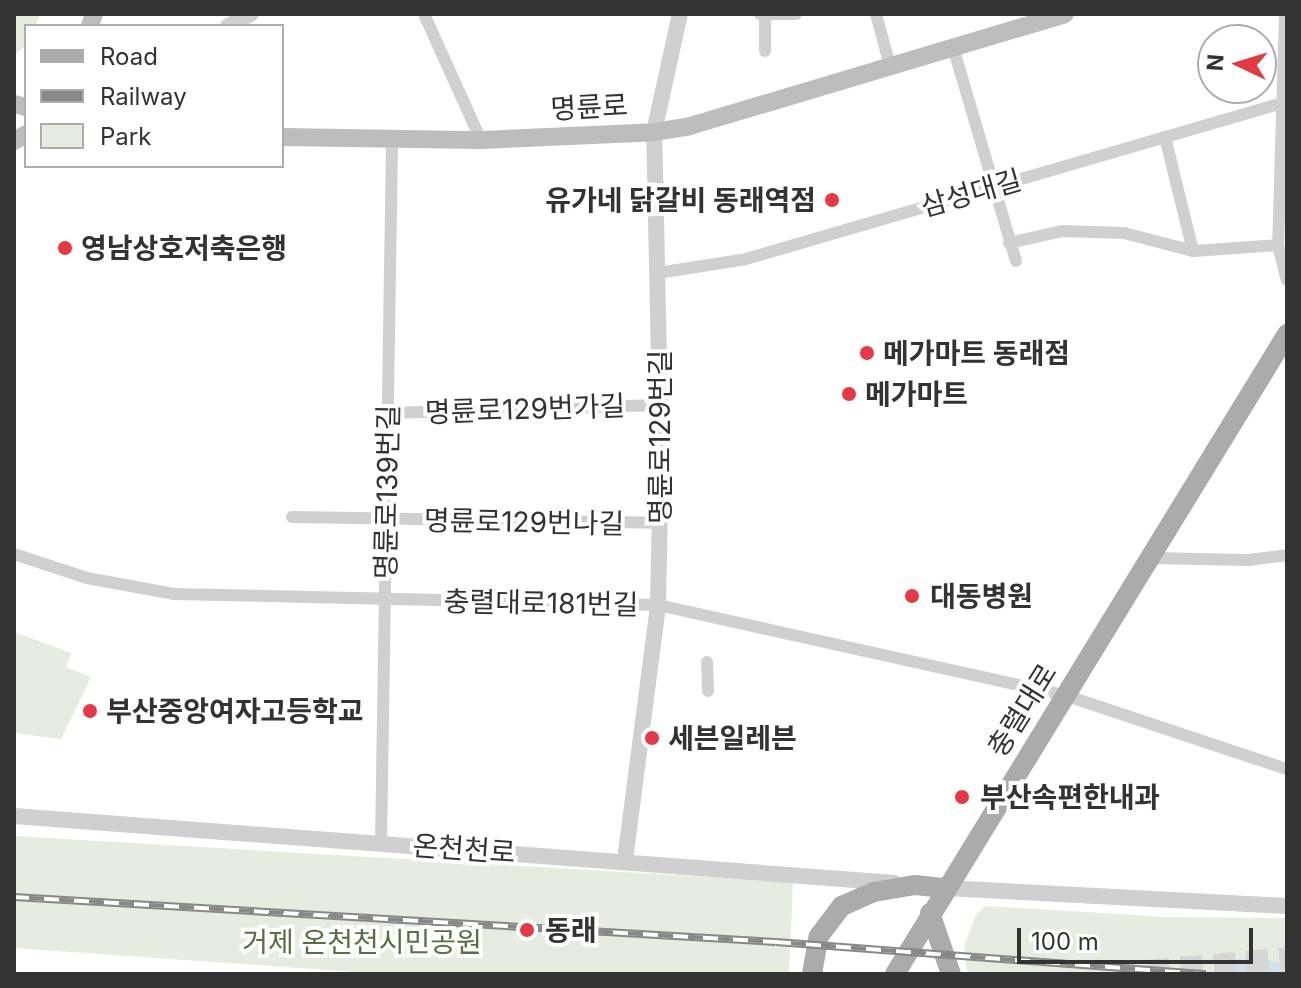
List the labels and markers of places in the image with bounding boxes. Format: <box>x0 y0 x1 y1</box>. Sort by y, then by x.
place label: 유가네 닭갈비 동래역점 <box>545 183 816 217</box>
marker: 유가네 닭갈비 동래역점 <box>823 191 841 209</box>
place label: 영남상호저축은행 <box>81 231 287 265</box>
marker: 영남상호저축은행 <box>56 239 74 257</box>
place label: 메가마트 동래점 <box>883 336 1070 370</box>
marker: 메가마트 동래점 <box>858 344 876 362</box>
place label: 메가마트 <box>865 377 968 411</box>
marker: 메가마트 <box>840 385 858 403</box>
place label: 대동병원 <box>930 579 1033 613</box>
marker: 대동병원 <box>901 585 923 607</box>
place label: 부산중앙여자고등학교 <box>106 694 364 728</box>
marker: 부산중앙여자고등학교 <box>81 702 99 720</box>
place label: 세븐일레븐 <box>668 721 797 755</box>
marker: 세븐일레븐 <box>643 729 661 747</box>
place label: 부산속편한내과 <box>980 780 1160 814</box>
marker: 부산속편한내과 <box>951 786 973 808</box>
place label: 동래 <box>545 913 597 947</box>
marker: 동래 <box>516 919 538 941</box>

